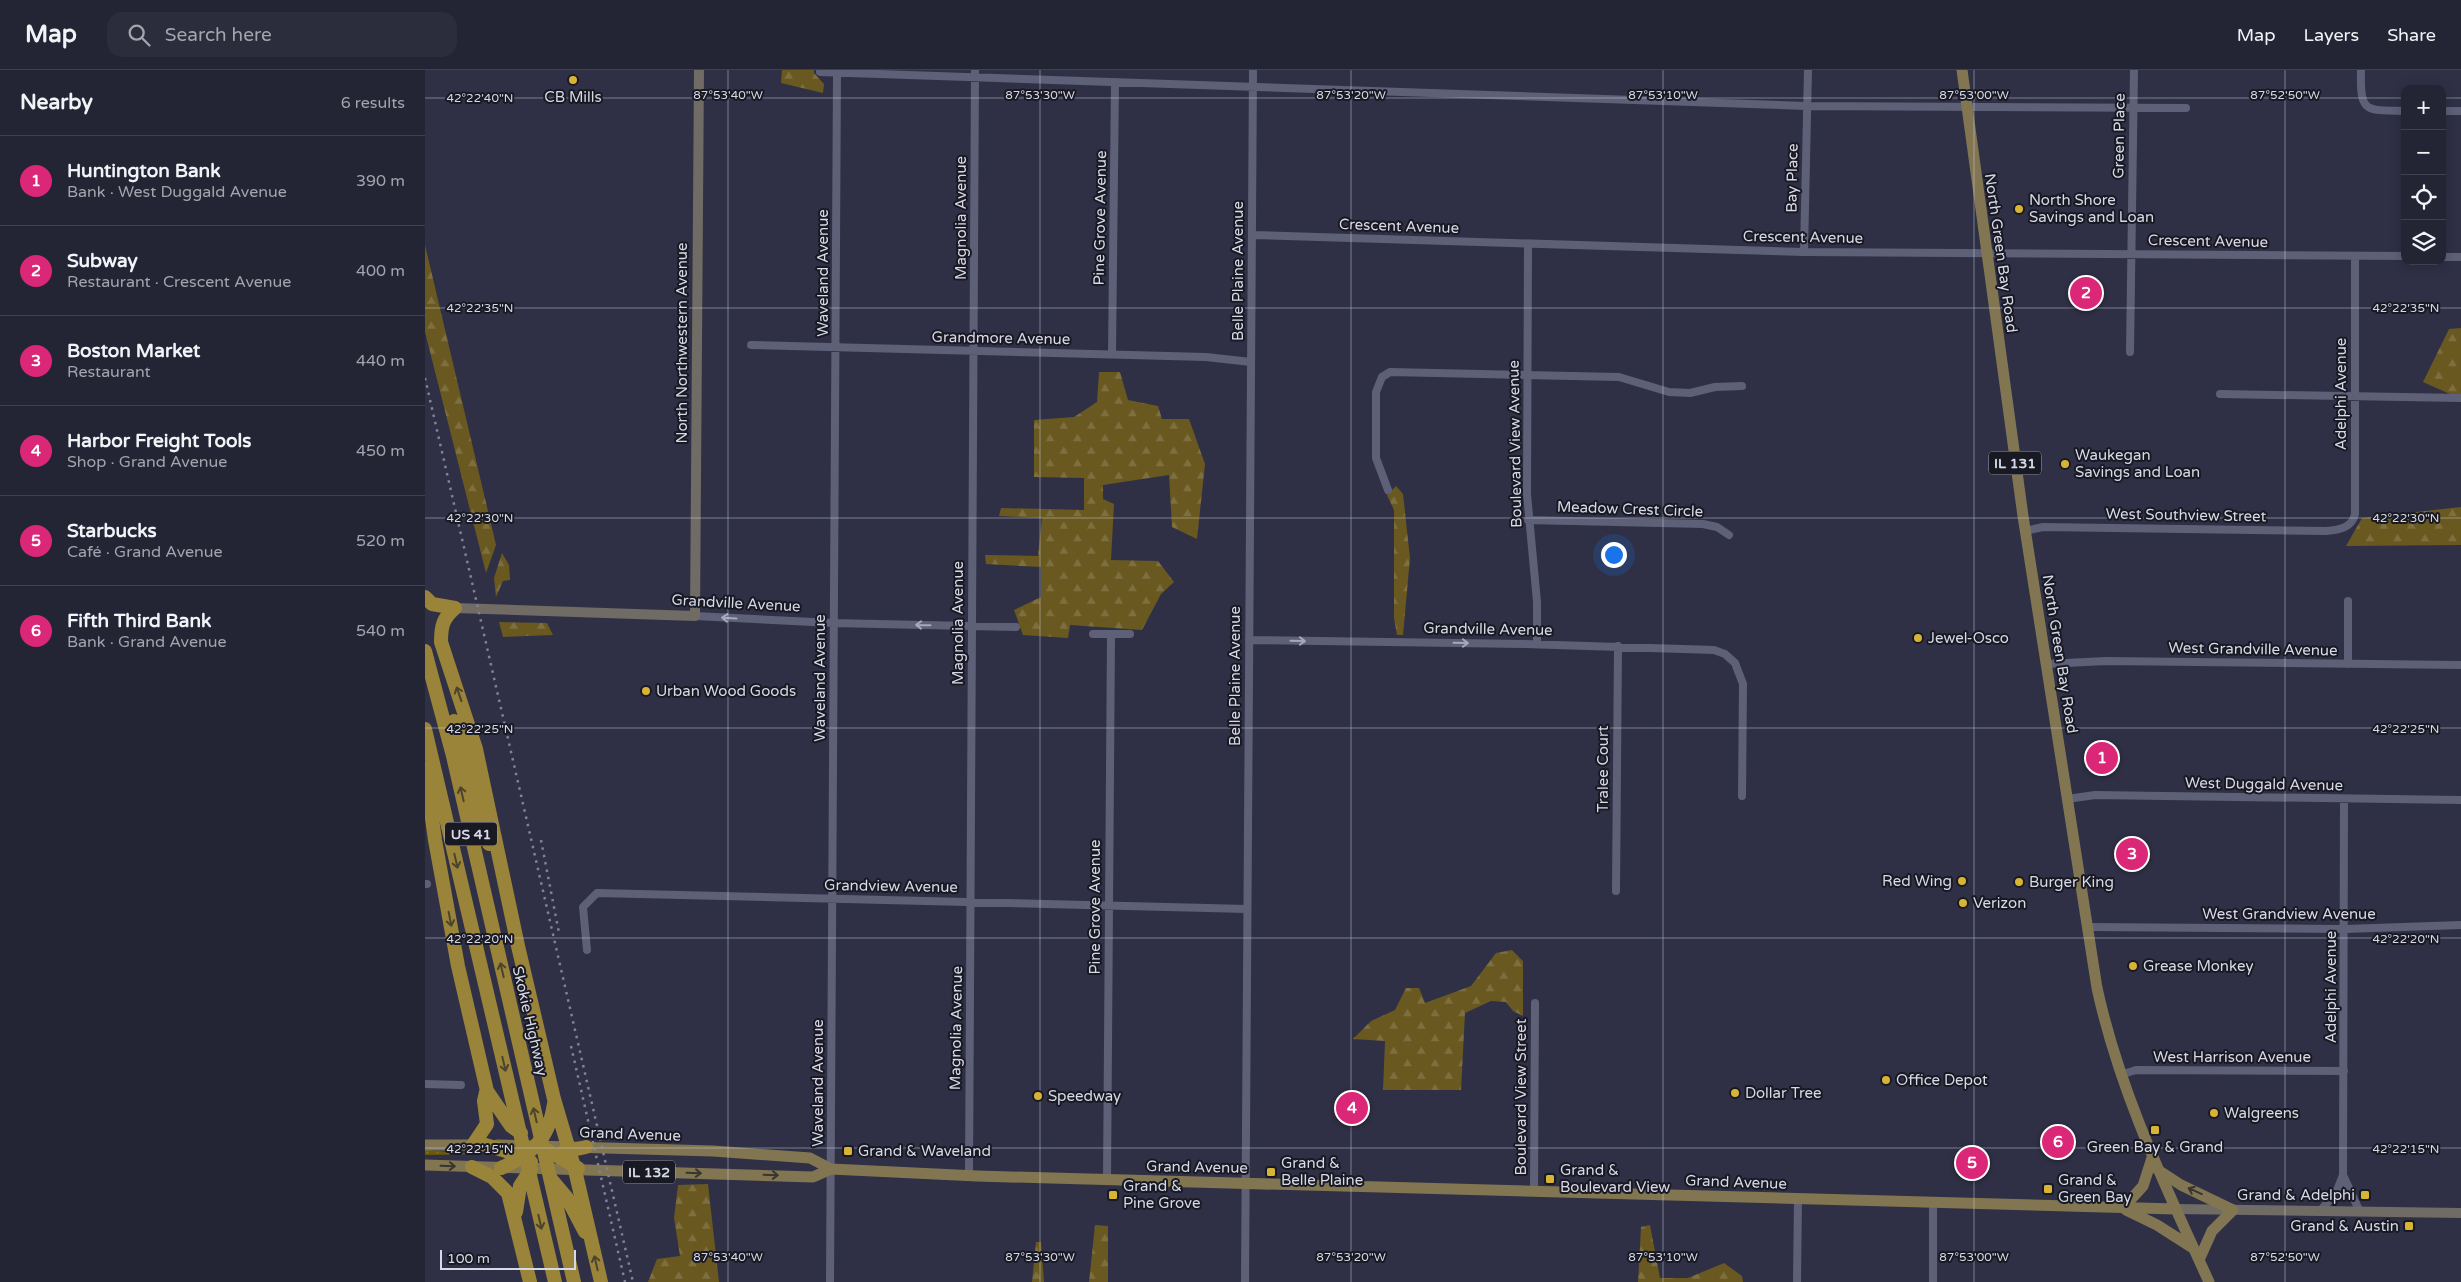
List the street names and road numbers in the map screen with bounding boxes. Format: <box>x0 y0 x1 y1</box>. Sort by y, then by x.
street label: Green Place <box>2109 93 2129 179</box>
street label: Bay Place <box>1782 143 1802 213</box>
street label: Pine Grove Avenue <box>1090 150 1110 286</box>
street label: Magnolia Avenue <box>952 156 970 280</box>
street label: North Green Bay Road <box>1981 172 2021 334</box>
street label: Belle Plaine Avenue <box>1229 201 1247 341</box>
street label: Waveland Avenue <box>814 209 832 337</box>
street label: Crescent Avenue <box>1339 215 1459 237</box>
street label: Crescent Avenue <box>1743 227 1863 247</box>
street label: Crescent Avenue <box>2148 231 2268 251</box>
street label: North Northwestern Avenue <box>673 243 691 443</box>
street label: Grandmore Avenue <box>932 328 1070 348</box>
street label: Adelphi Avenue <box>2332 338 2350 450</box>
street label: Boulevard View Avenue <box>1505 360 1525 528</box>
road number: IL 131 <box>1989 452 2041 474</box>
street label: Meadow Crest Circle <box>1556 497 1704 521</box>
street label: West Southview Street <box>2105 505 2267 525</box>
street label: Magnolia Avenue <box>949 561 967 685</box>
street label: North Green Bay Road <box>2039 573 2081 735</box>
street label: Grandville Avenue <box>671 591 801 615</box>
street label: Belle Plaine Avenue <box>1226 606 1244 746</box>
street label: Waveland Avenue <box>811 614 829 742</box>
street label: Grandville Avenue <box>1423 619 1553 639</box>
street label: West Grandville Avenue <box>2168 639 2338 659</box>
street label: Tralee Court <box>1594 725 1612 812</box>
street label: West Duggald Avenue <box>2185 774 2343 794</box>
road number: US 41 <box>445 822 497 846</box>
street label: Pine Grove Avenue <box>1086 839 1104 975</box>
street label: Grandview Avenue <box>824 876 958 896</box>
street label: West Grandview Avenue <box>2202 905 2376 923</box>
street label: Adelphi Avenue <box>2322 931 2340 1043</box>
street label: Skokie Highway <box>509 964 551 1078</box>
street label: Magnolia Avenue <box>946 966 966 1090</box>
street label: Boulevard View Street <box>1512 1018 1530 1175</box>
street label: Waveland Avenue <box>809 1019 827 1147</box>
street label: West Harrison Avenue <box>2153 1048 2311 1066</box>
street label: Grand Avenue <box>579 1123 681 1145</box>
street label: Grand Avenue <box>1146 1157 1248 1177</box>
road number: IL 132 <box>623 1160 675 1184</box>
street label: Grand Avenue <box>1685 1171 1787 1193</box>

